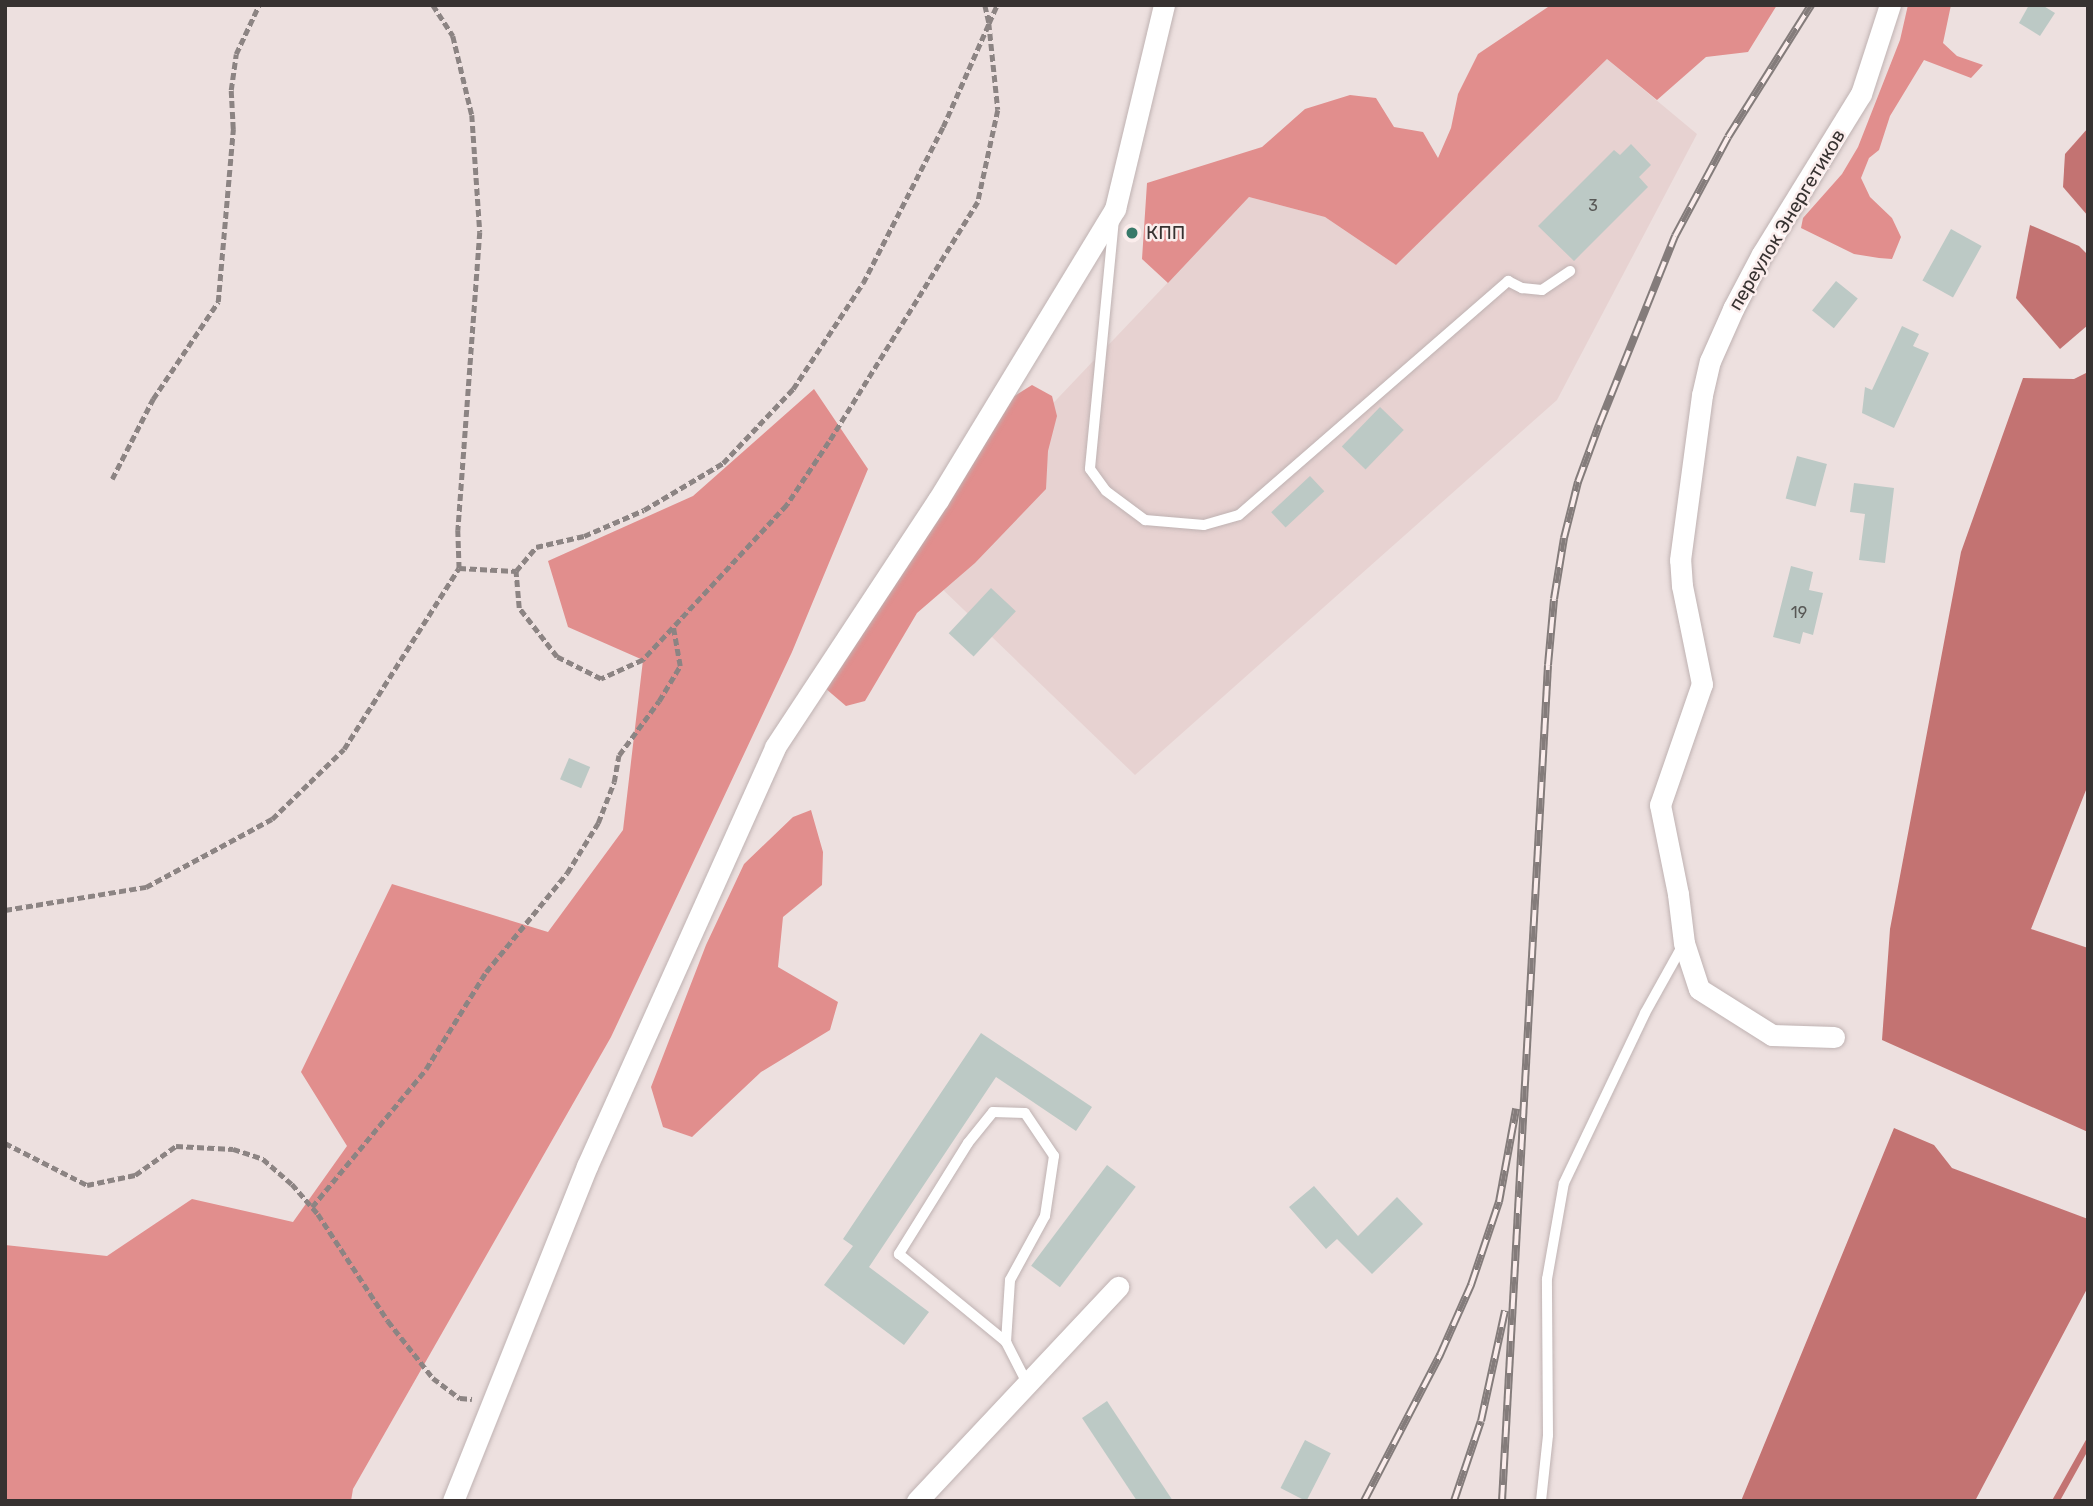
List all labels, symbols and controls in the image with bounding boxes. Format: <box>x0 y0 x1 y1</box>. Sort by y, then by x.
street label: переулок Энергетиков <box>1724 125 1850 315</box>
house number: 3 <box>1588 196 1598 216</box>
place label: КПП <box>1146 222 1185 244</box>
marker: КПП <box>1124 225 1140 241</box>
house number: 19 <box>1791 603 1807 623</box>

